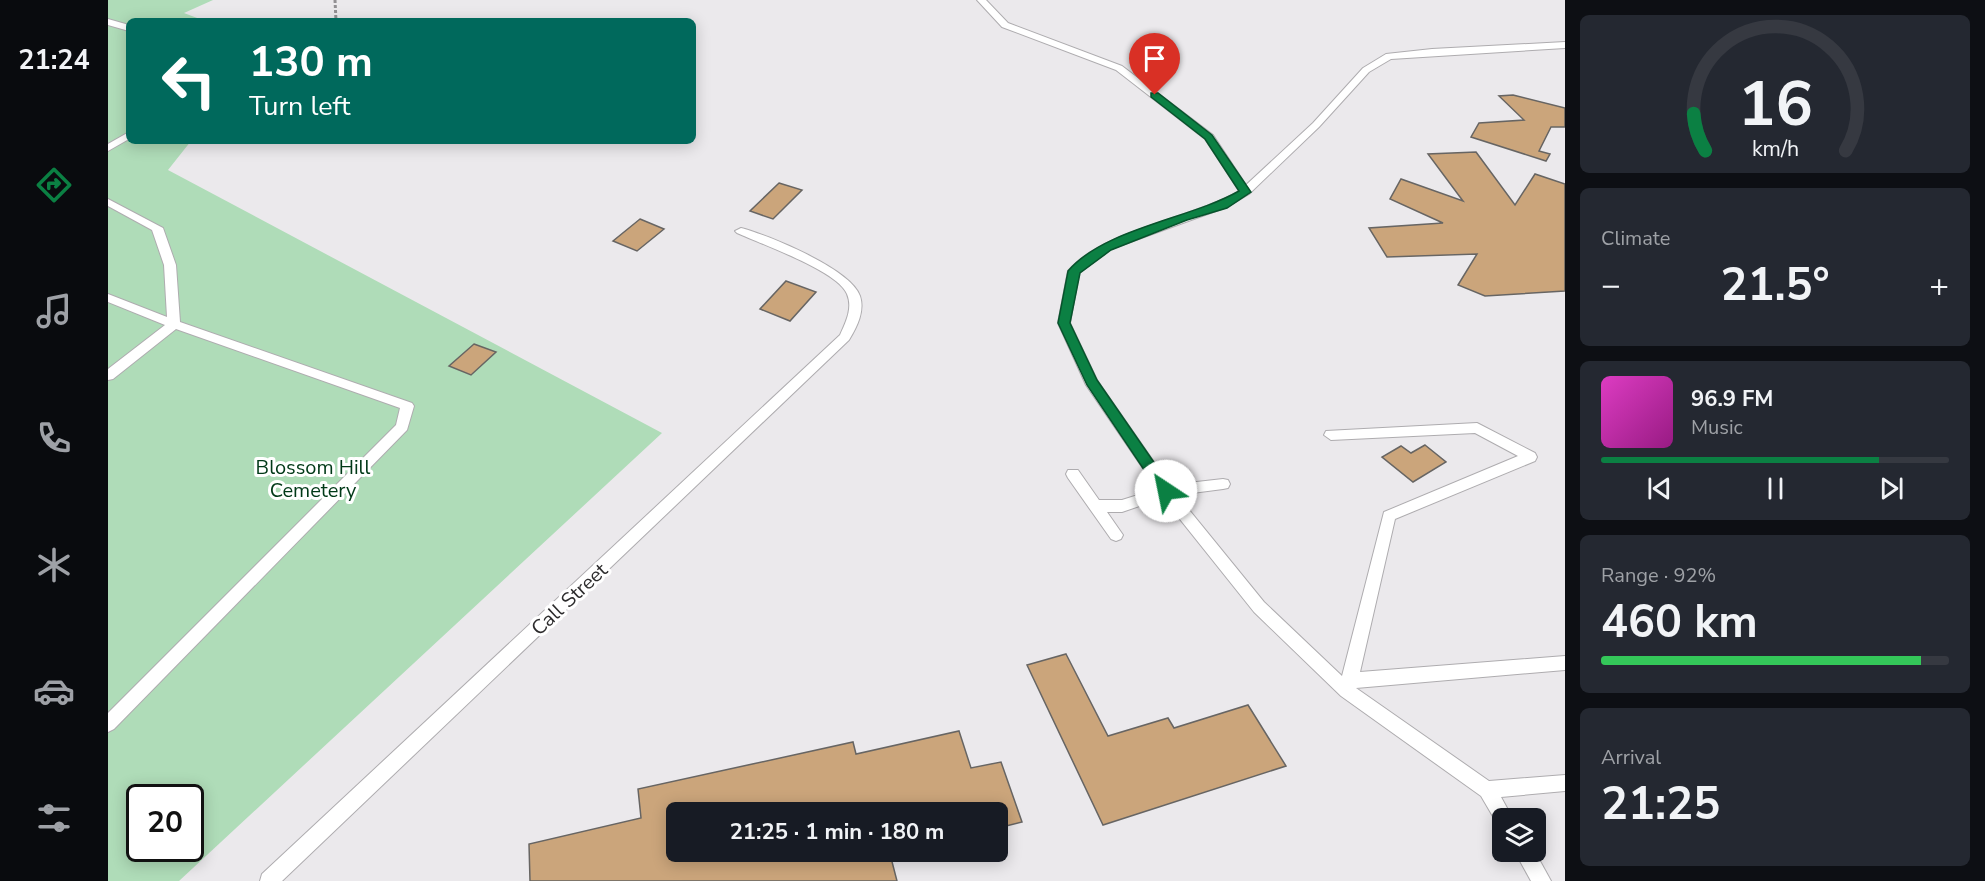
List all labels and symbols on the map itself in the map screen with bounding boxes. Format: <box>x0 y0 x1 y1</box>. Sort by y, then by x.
pin <box>1129 33 1180 95</box>
park label: Blossom Hill Cemetery <box>256 454 370 504</box>
position arrow <box>1134 459 1198 523</box>
street label: Call Street <box>525 556 614 642</box>
speed limit sign: 20 <box>126 784 204 862</box>

